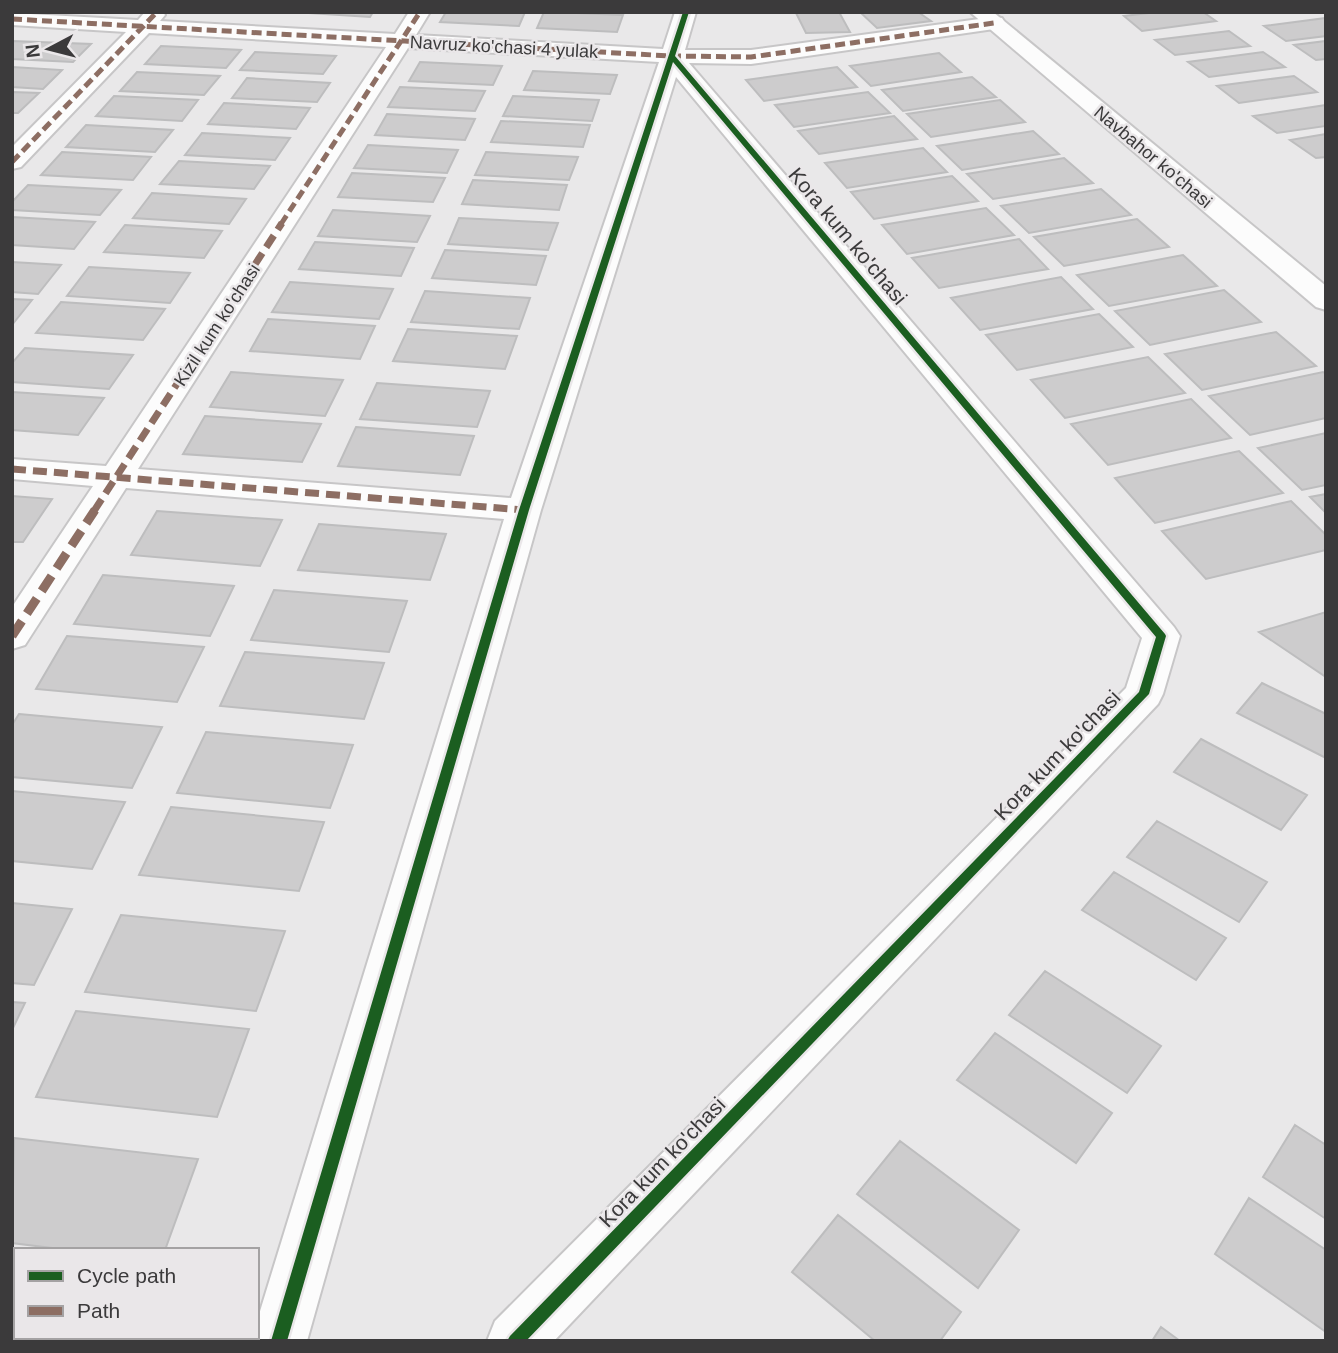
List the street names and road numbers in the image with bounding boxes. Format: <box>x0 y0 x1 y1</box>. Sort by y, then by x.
street label: Navruz ko'chasi 4 yulak <box>409 32 600 62</box>
street label: Navbahor ko'chasi <box>1090 102 1216 212</box>
street label: Kora kum ko'chasi <box>784 163 912 309</box>
street label: Kizil kum ko'chasi <box>170 260 264 390</box>
street label: Kora kum ko'chasi <box>989 686 1125 824</box>
street label: Kora kum ko'chasi <box>594 1093 730 1231</box>

